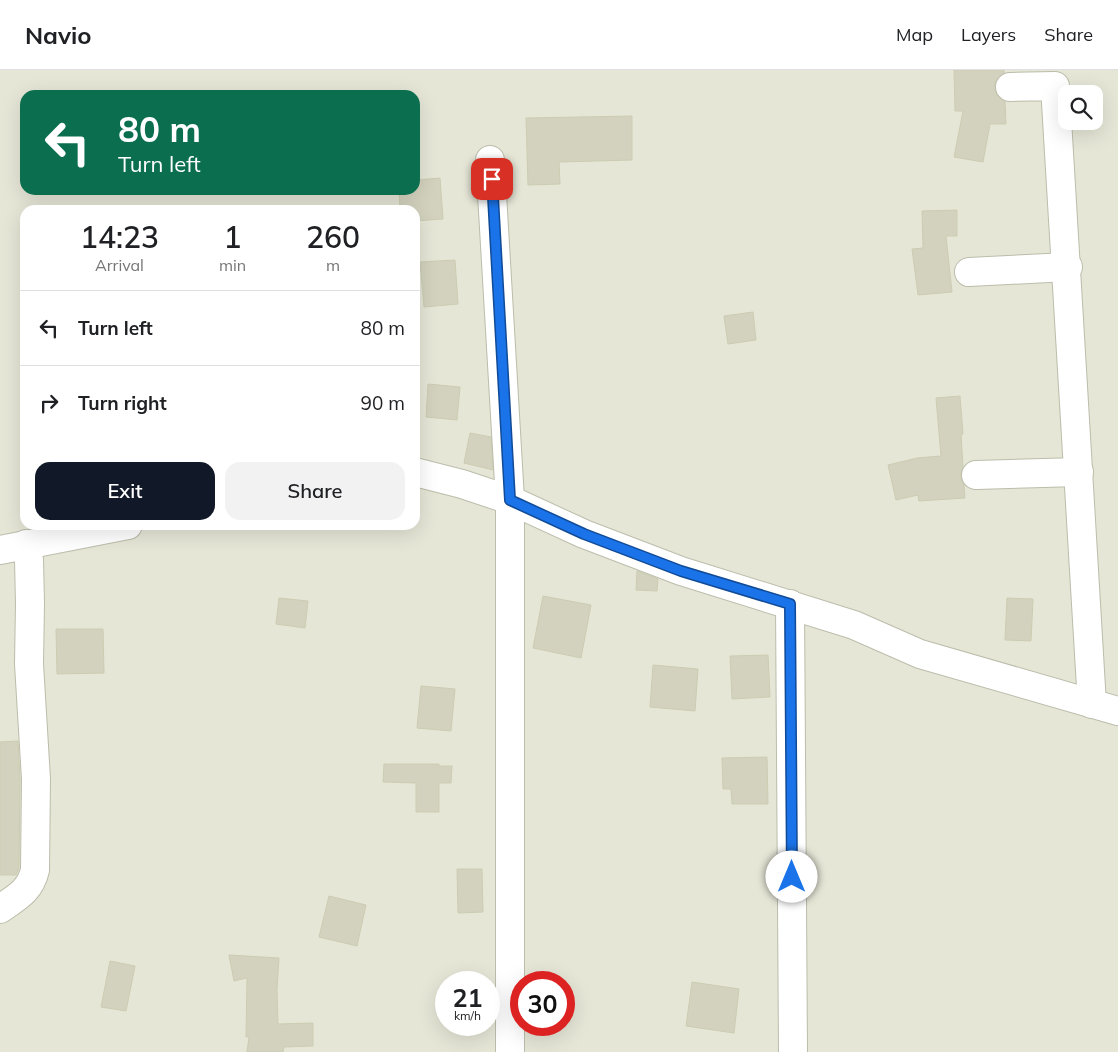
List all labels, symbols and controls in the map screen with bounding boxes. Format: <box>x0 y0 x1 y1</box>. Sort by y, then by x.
text: Navio <box>25 20 91 50</box>
text: Map <box>896 23 933 46</box>
text: Layers <box>961 23 1016 46</box>
text: Share <box>1044 23 1093 46</box>
map controls <box>1058 85 1103 130</box>
button: search <box>1058 85 1103 130</box>
text: 80 m <box>118 107 201 151</box>
icon: left <box>35 110 100 175</box>
text: Turn left <box>118 150 201 178</box>
pin <box>471 158 513 200</box>
icon: arrive <box>478 165 506 193</box>
text: 14:23 <box>80 218 159 256</box>
text: 1 <box>224 218 242 256</box>
text: 260 <box>306 218 360 256</box>
text: Arrival <box>95 255 144 275</box>
text: min <box>219 255 246 275</box>
text: m <box>326 255 340 275</box>
icon: left <box>35 314 63 342</box>
text: Turn left <box>78 316 153 340</box>
text: 80 m <box>361 316 405 340</box>
icon: right <box>35 389 63 417</box>
text: Turn right <box>78 391 167 415</box>
text: 90 m <box>361 391 405 415</box>
button: Exit <box>35 462 215 520</box>
button: Share <box>225 462 405 520</box>
position arrow <box>765 850 817 902</box>
speed limit sign: 30 <box>510 971 575 1036</box>
text: 21 <box>452 982 483 1013</box>
text: km/h <box>454 1008 481 1023</box>

